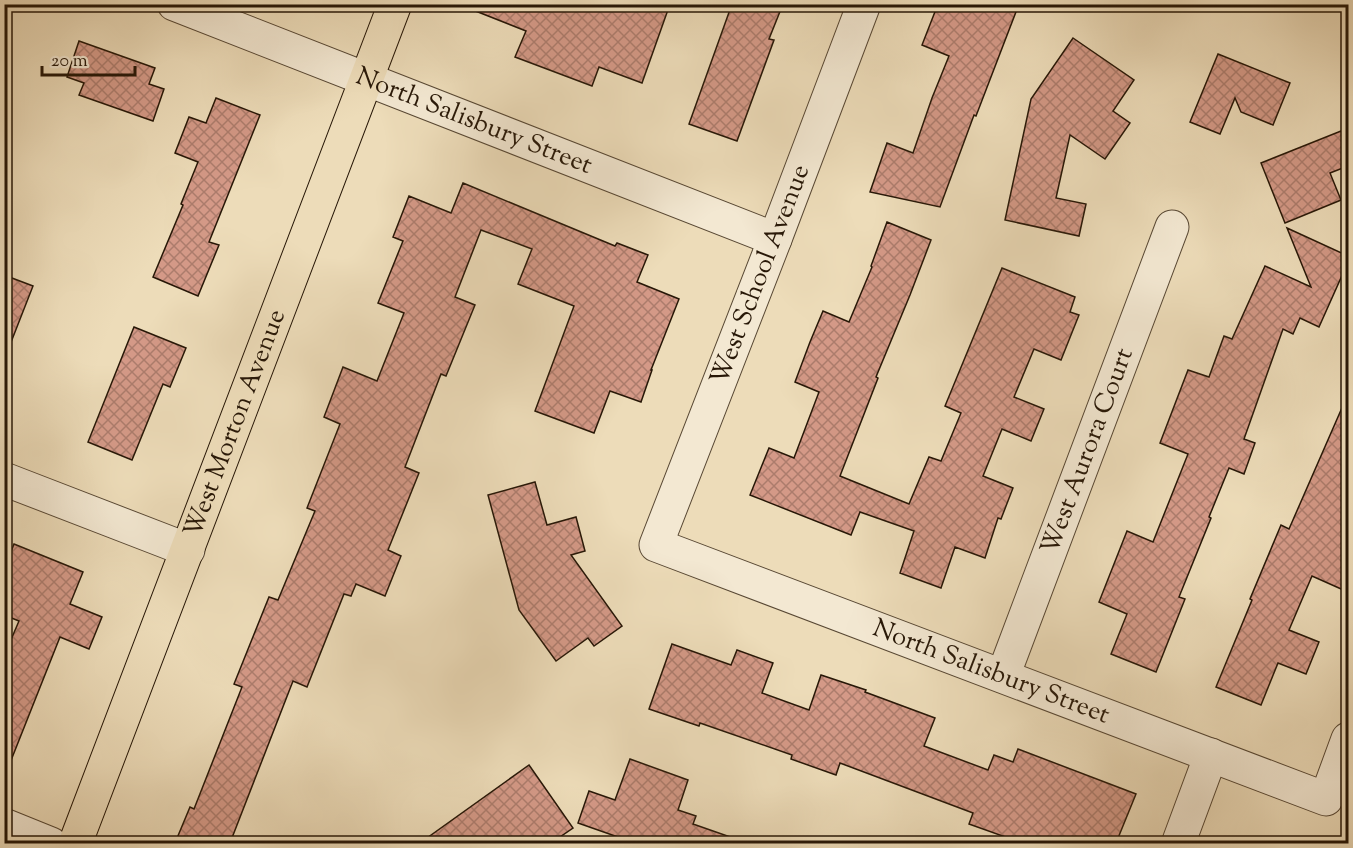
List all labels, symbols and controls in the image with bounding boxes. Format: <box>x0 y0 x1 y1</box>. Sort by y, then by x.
scale bar <box>42 39 135 77</box>
text: 20 m <box>51 49 88 75</box>
street label: North Salisbury Street <box>350 58 598 184</box>
street label: West School Avenue <box>702 160 820 390</box>
street label: West Morton Avenue <box>175 304 295 543</box>
street label: West Aurora Court <box>1032 343 1143 560</box>
street label: North Salisbury Street <box>867 610 1115 734</box>

